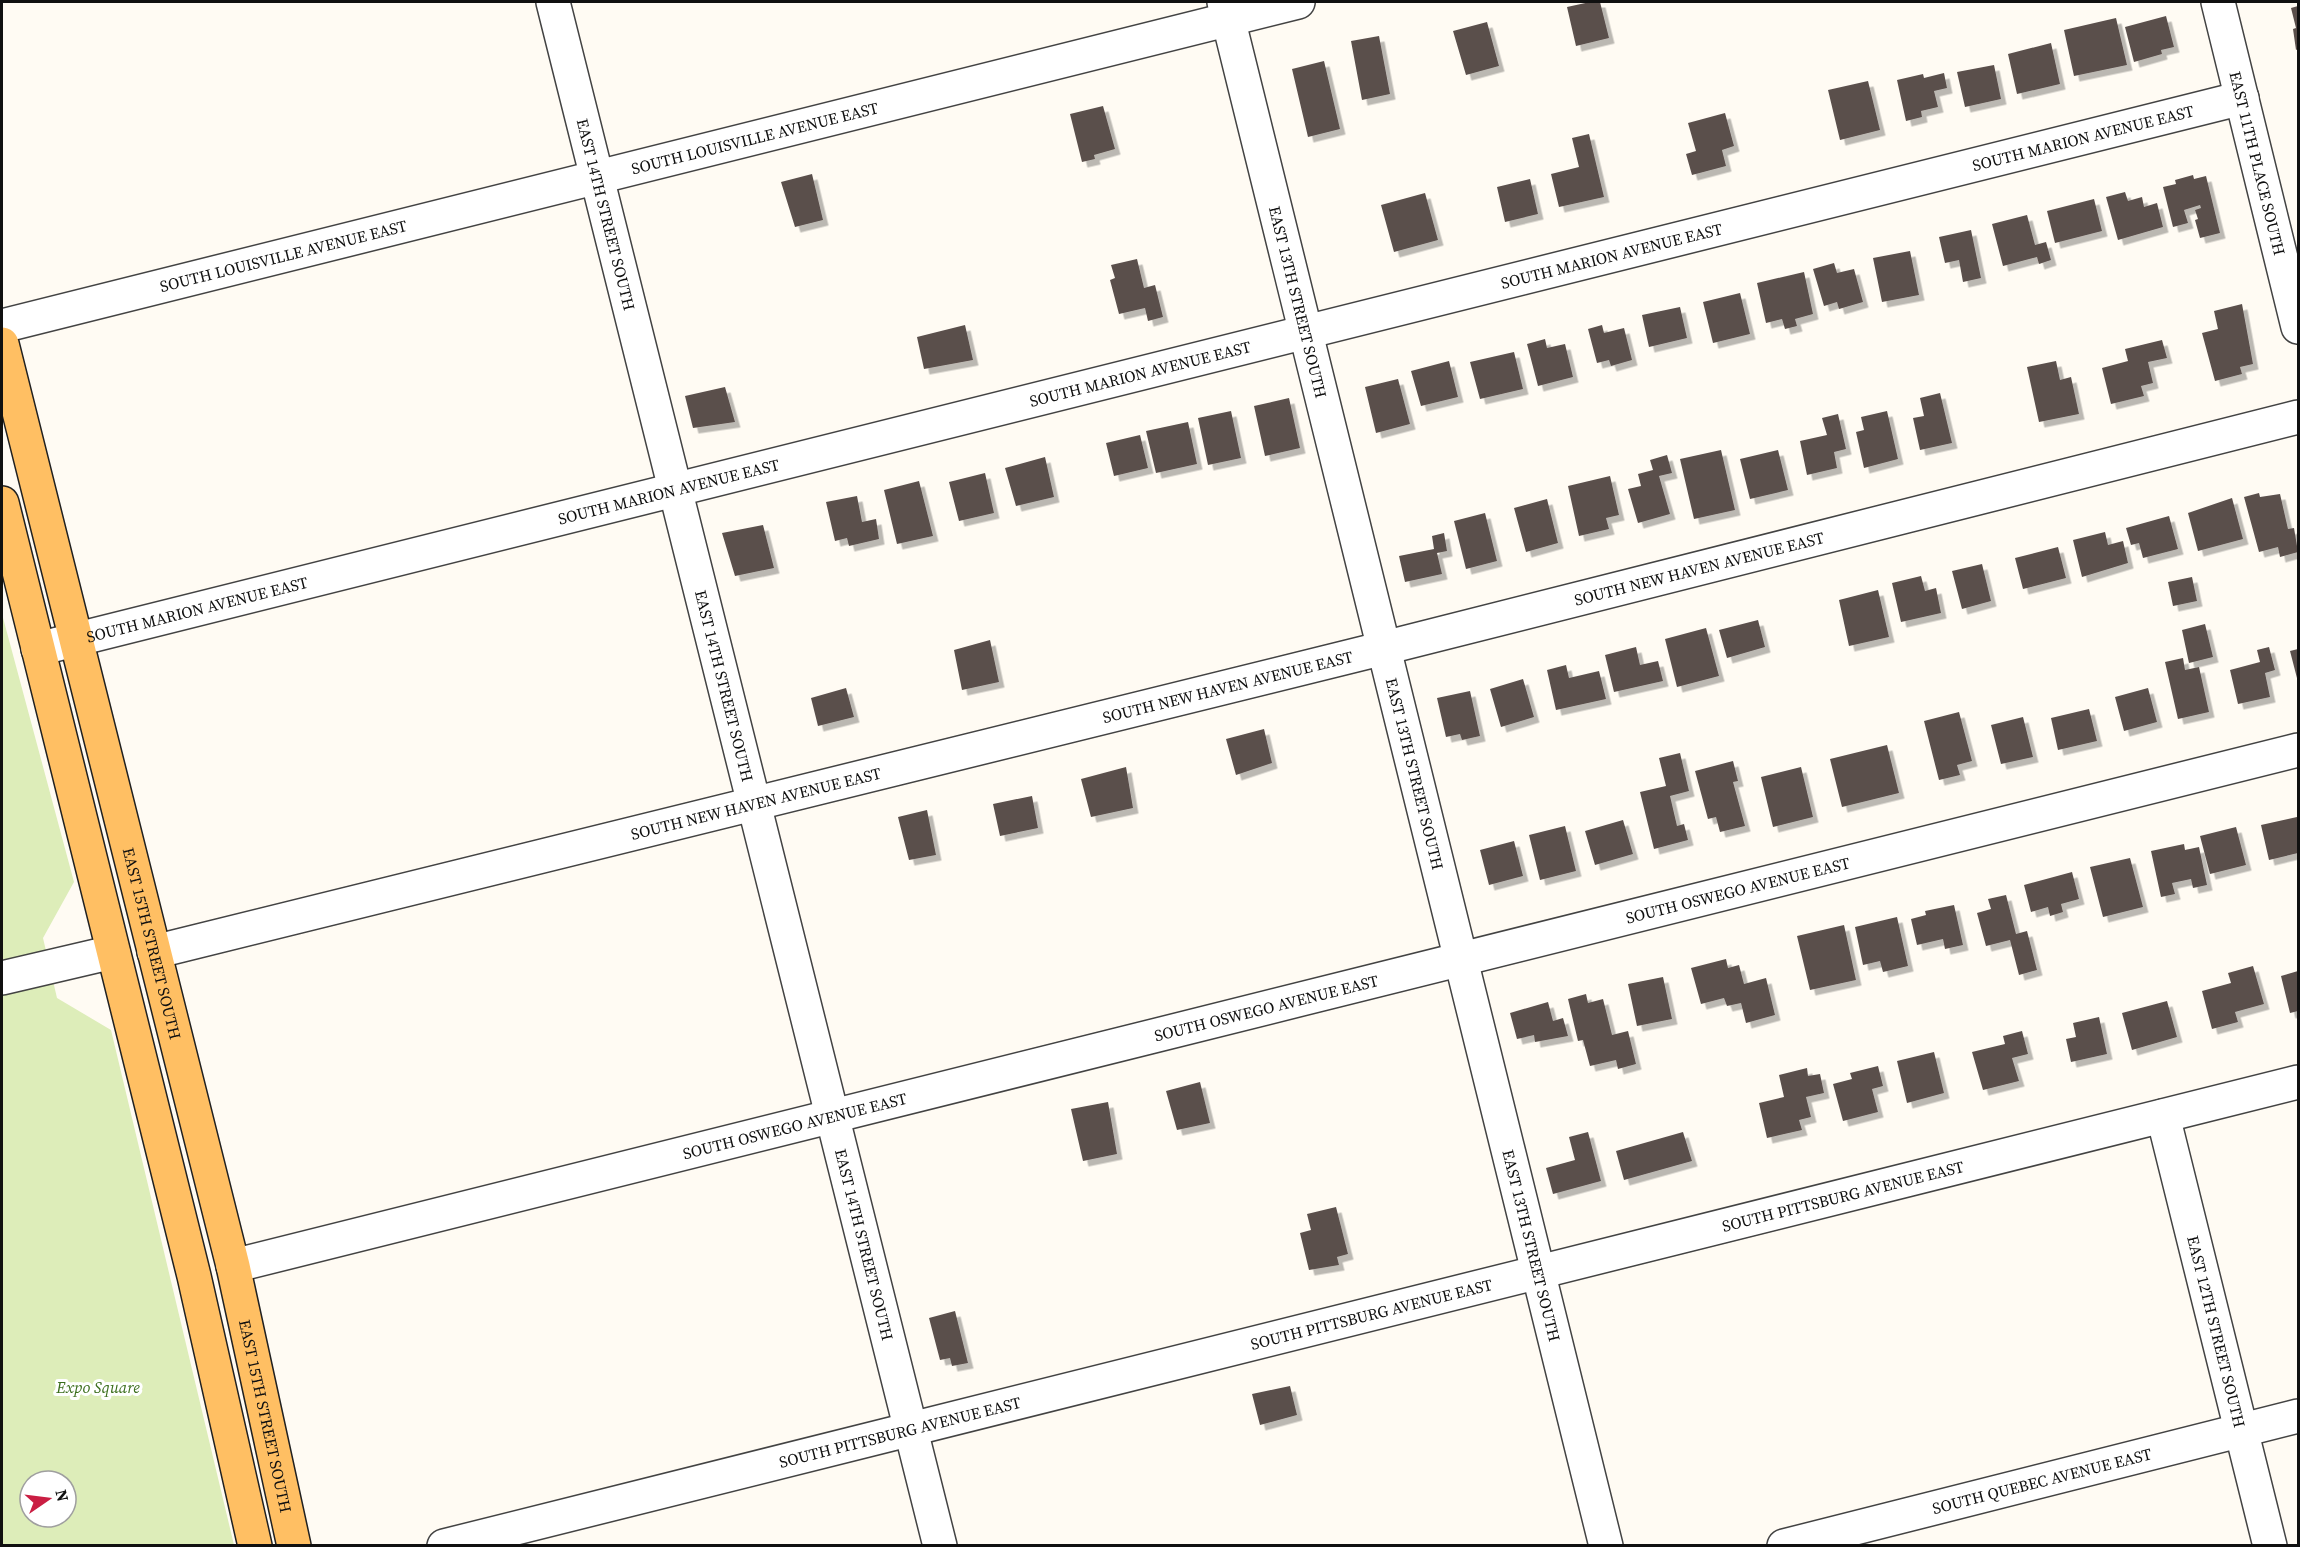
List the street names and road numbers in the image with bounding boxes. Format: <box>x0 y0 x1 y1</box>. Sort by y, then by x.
street label: EAST 11TH PLACE SOUTH <box>2224 69 2291 257</box>
street label: SOUTH LOUISVILLE AVENUE EAST <box>629 96 881 179</box>
street label: SOUTH MARION AVENUE EAST <box>1970 99 2196 176</box>
street label: EAST 14TH STREET SOUTH <box>572 116 641 313</box>
street label: EAST 13TH STREET SOUTH <box>1264 204 1333 400</box>
street label: SOUTH LOUISVILLE AVENUE EAST <box>157 214 410 297</box>
street label: SOUTH MARION AVENUE EAST <box>1499 217 1725 294</box>
street label: SOUTH MARION AVENUE EAST <box>1027 335 1253 412</box>
street label: SOUTH MARION AVENUE EAST <box>556 453 782 530</box>
street label: SOUTH NEW HAVEN AVENUE EAST <box>1572 526 1827 611</box>
street label: SOUTH MARION AVENUE EAST <box>84 571 310 647</box>
street label: EAST 14TH STREET SOUTH <box>690 588 759 784</box>
street label: SOUTH NEW HAVEN AVENUE EAST <box>1100 645 1355 728</box>
street label: EAST 13TH STREET SOUTH <box>1381 675 1449 872</box>
street label: SOUTH NEW HAVEN AVENUE EAST <box>628 762 884 845</box>
street label: EAST 15TH STREET SOUTH <box>118 845 187 1042</box>
street label: SOUTH OSWEGO AVENUE EAST <box>1623 851 1852 929</box>
street label: SOUTH OSWEGO AVENUE EAST <box>1152 969 1381 1046</box>
street label: SOUTH OSWEGO AVENUE EAST <box>680 1087 909 1164</box>
street label: EAST 14TH STREET SOUTH <box>830 1146 899 1343</box>
street label: EAST 13TH STREET SOUTH <box>1497 1147 1566 1344</box>
street label: SOUTH PITTSBURG AVENUE EAST <box>1720 1155 1966 1237</box>
street label: EAST 12TH STREET SOUTH <box>2182 1233 2251 1430</box>
street label: SOUTH PITTSBURG AVENUE EAST <box>1248 1273 1495 1355</box>
street label: EAST 15TH STREET SOUTH <box>234 1317 297 1515</box>
street label: SOUTH PITTSBURG AVENUE EAST <box>777 1391 1024 1473</box>
street label: SOUTH QUEBEC AVENUE EAST <box>1930 1442 2154 1519</box>

